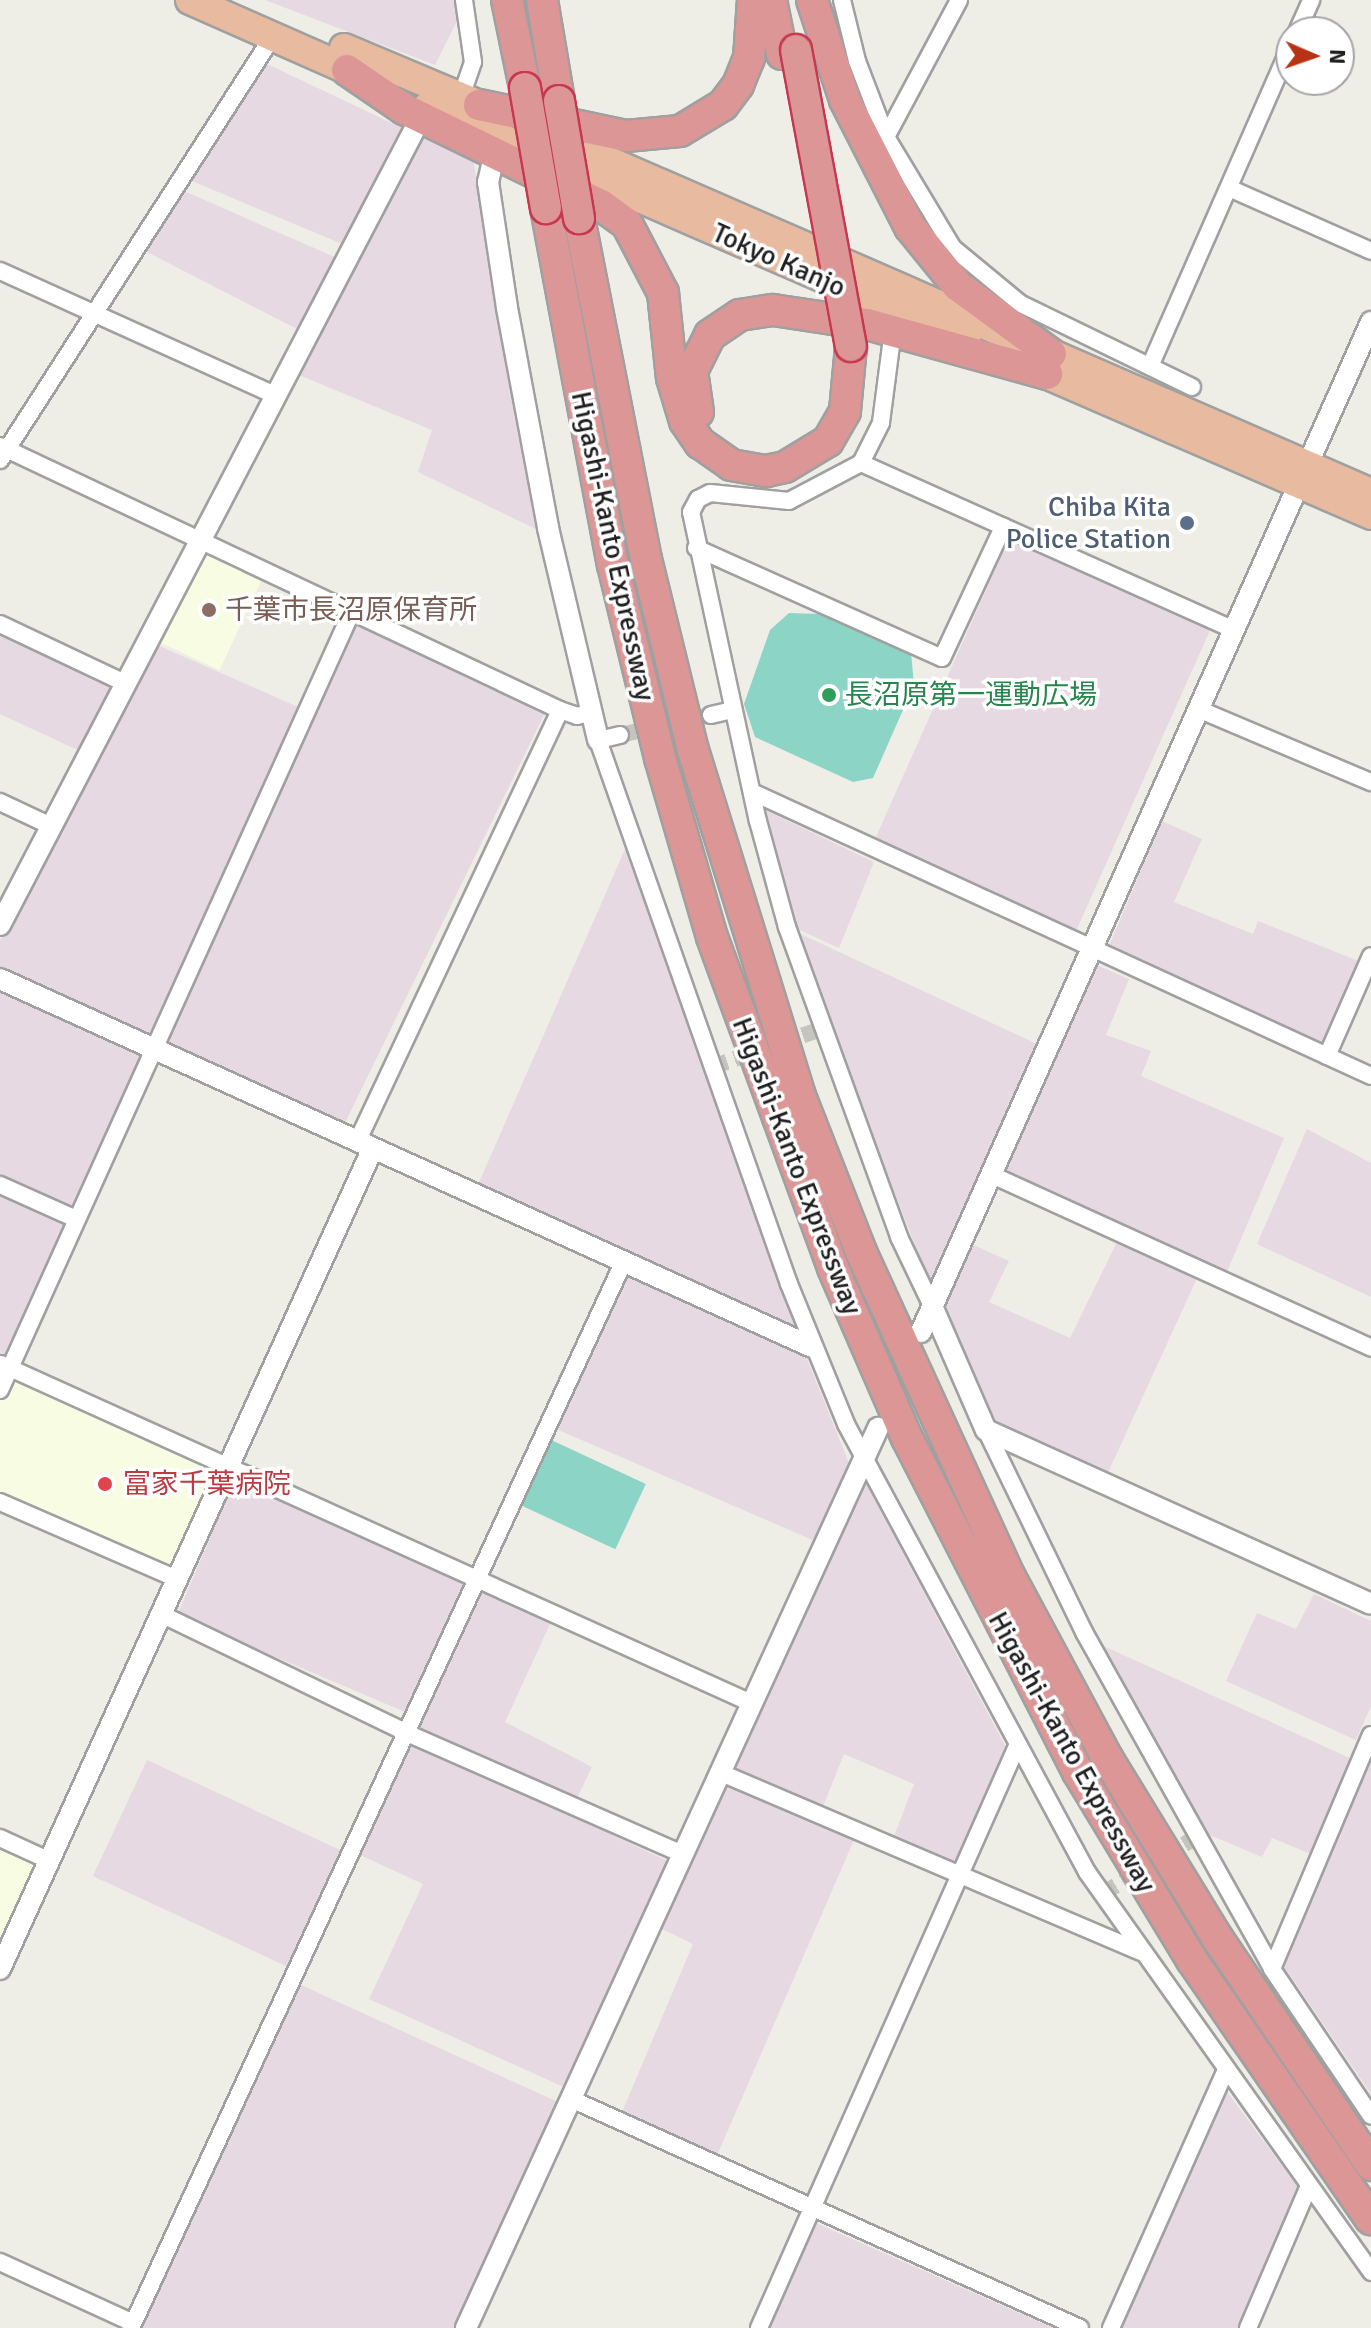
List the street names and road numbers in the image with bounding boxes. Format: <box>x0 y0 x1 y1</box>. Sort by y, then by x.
street label: Tokyo Kanjo <box>707 216 851 304</box>
street label: Higashi-Kanto Expressway <box>564 388 662 704</box>
street label: Higashi-Kanto Expressway <box>725 1013 869 1319</box>
street label: Higashi-Kanto Expressway <box>981 1606 1163 1898</box>

